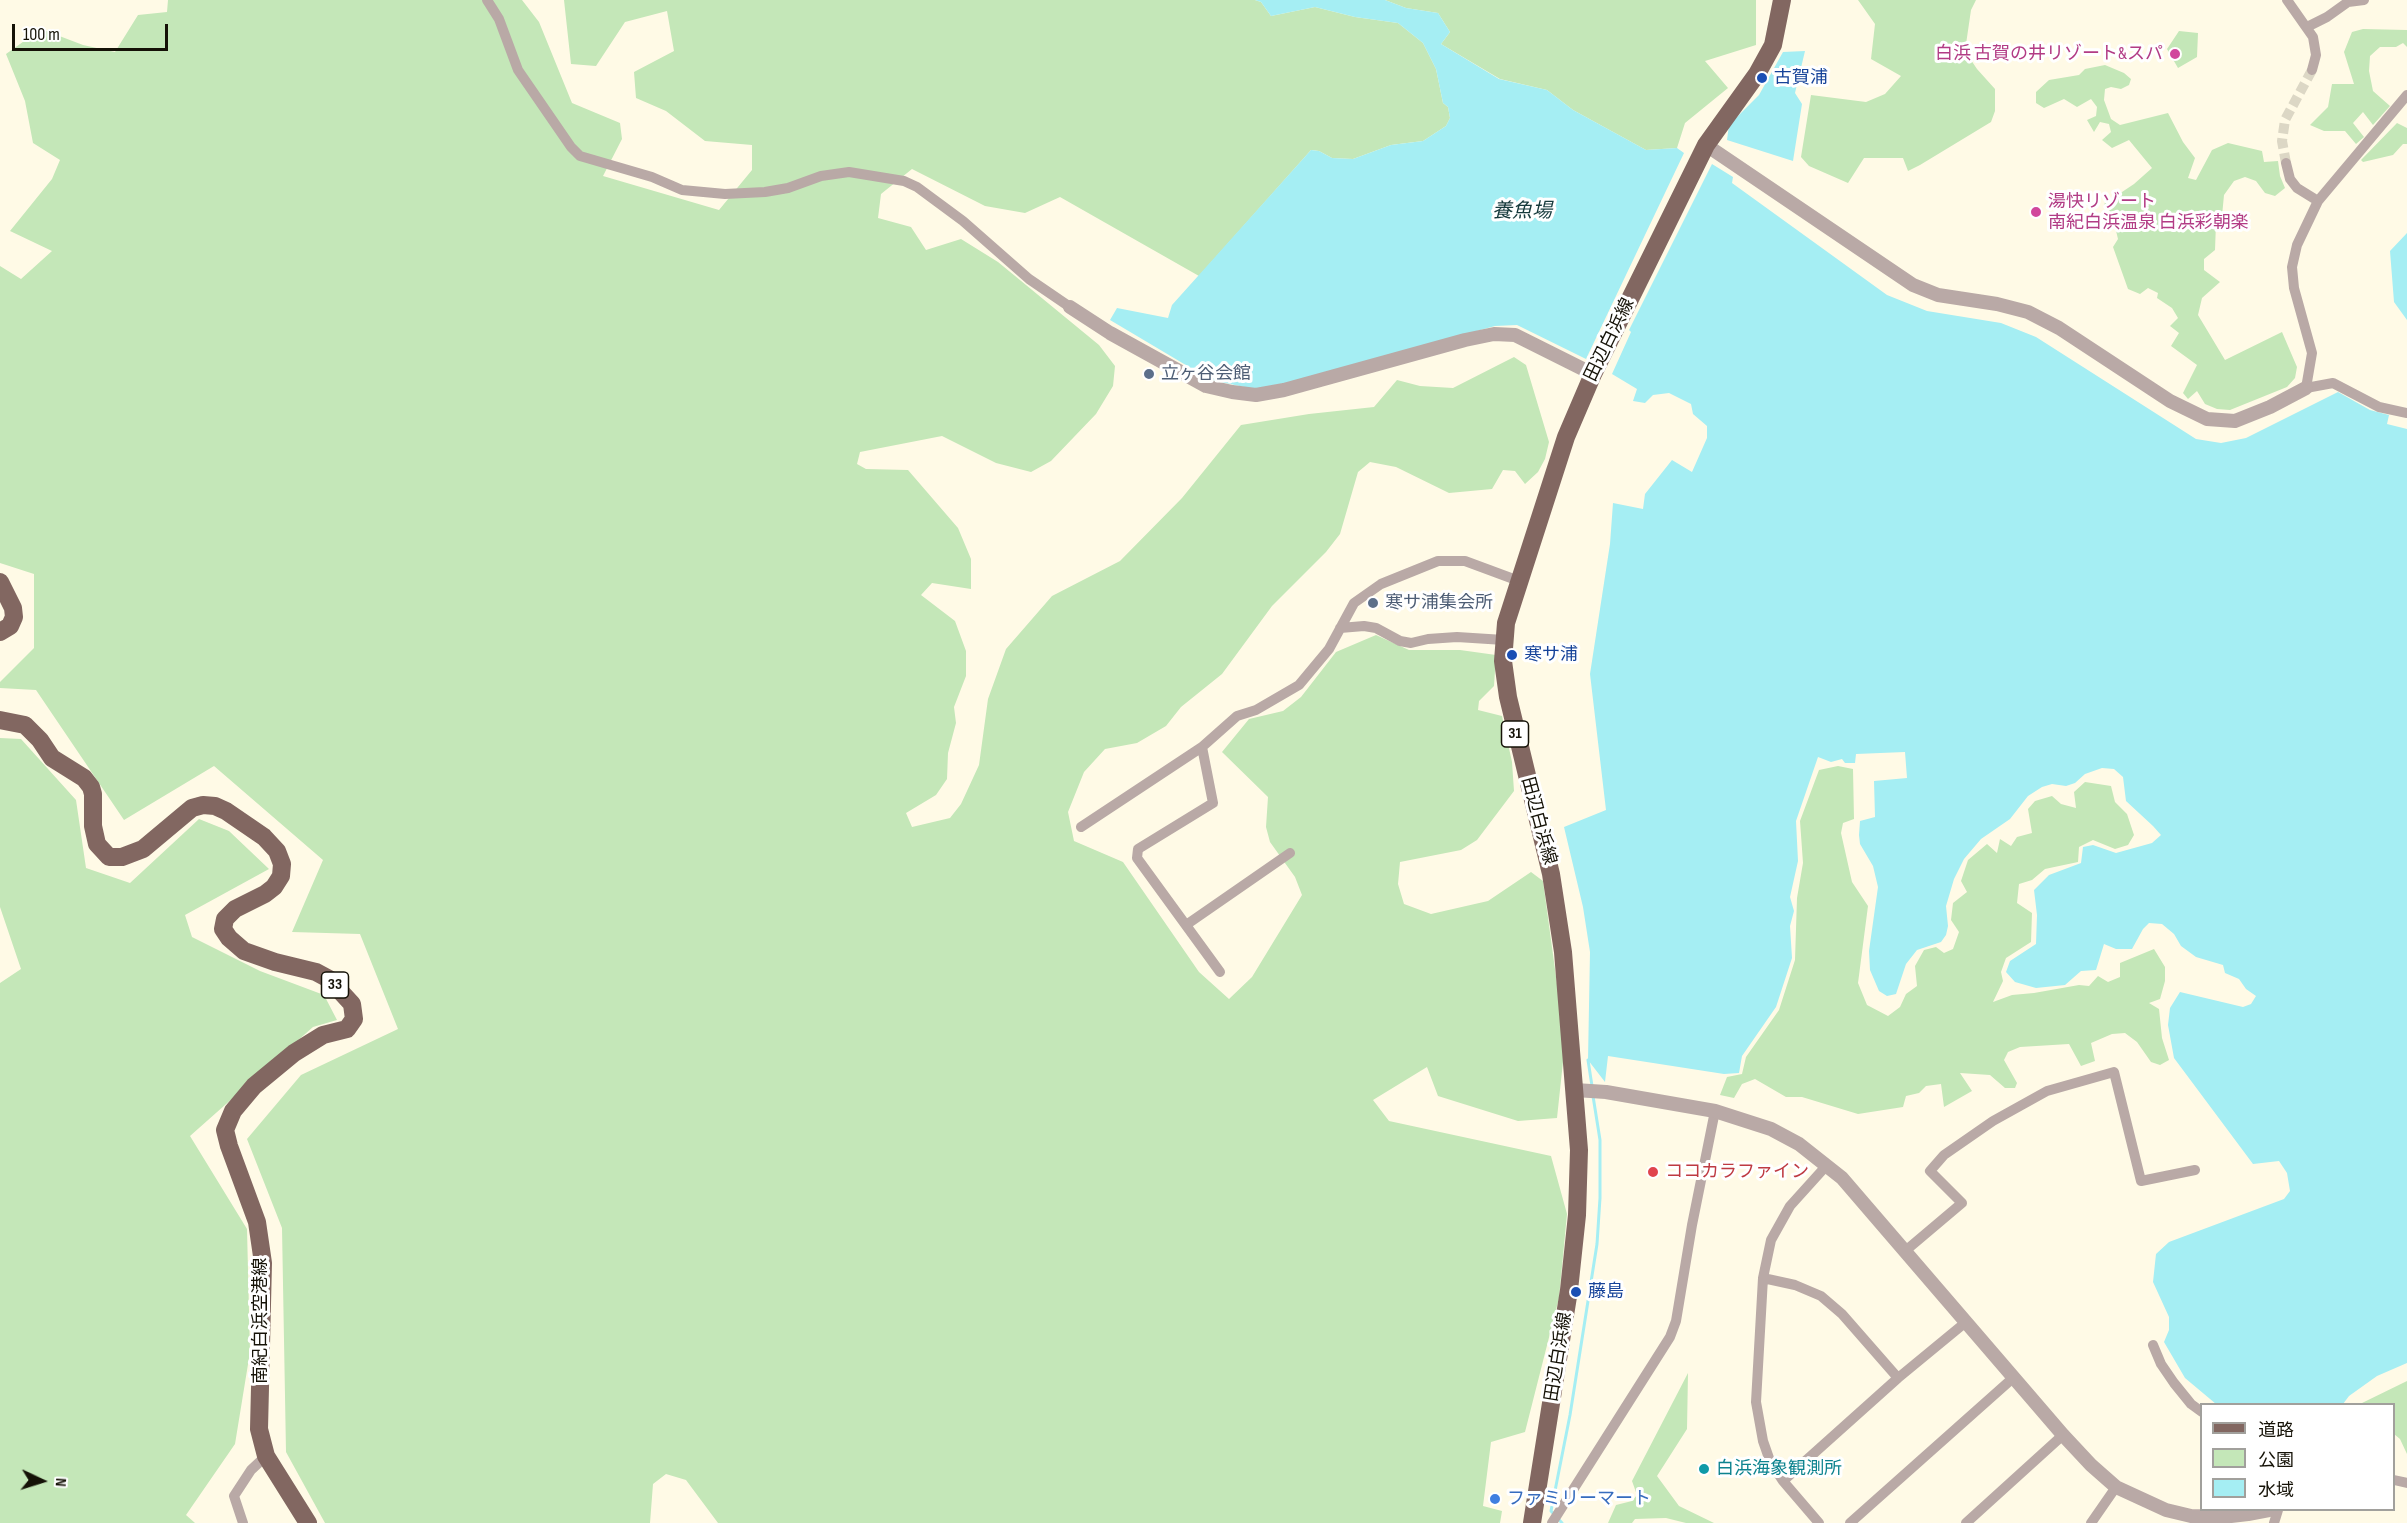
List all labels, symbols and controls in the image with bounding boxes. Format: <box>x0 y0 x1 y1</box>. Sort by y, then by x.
scale bar <box>15 12 171 50</box>
text: 100 m <box>23 24 60 45</box>
place label: 白浜 古賀の井リゾート&スパ <box>1935 43 2163 65</box>
marker: 白浜 古賀の井リゾート&スパ <box>2168 47 2182 61</box>
place label: 古賀浦 <box>1774 67 1828 89</box>
marker: 古賀浦 <box>1755 71 1769 85</box>
place label: 湯快リゾート 南紀白浜温泉 白浜彩朝楽 <box>2048 191 2249 234</box>
water label: 養魚場 <box>1492 200 1552 224</box>
marker: 湯快リゾート 南紀白浜温泉 白浜彩朝楽 <box>2029 205 2043 219</box>
street label: 田辺白浜線 <box>1581 295 1639 385</box>
place label: 立ヶ谷会館 <box>1161 363 1251 385</box>
marker: 立ヶ谷会館 <box>1142 367 1156 381</box>
place label: 寒サ浦集会所 <box>1385 592 1493 614</box>
marker: 寒サ浦集会所 <box>1366 596 1380 610</box>
place label: 寒サ浦 <box>1524 644 1578 666</box>
marker: 寒サ浦 <box>1505 648 1519 662</box>
road number: 31 <box>1502 721 1528 747</box>
street label: 田辺白浜線 <box>1516 775 1560 867</box>
road number: 33 <box>322 972 348 998</box>
place label: ココカラファイン <box>1665 1161 1809 1183</box>
marker: ココカラファイン <box>1646 1165 1660 1179</box>
street label: 南紀白浜空港線 <box>250 1258 272 1384</box>
place label: 藤島 <box>1588 1281 1624 1303</box>
marker: 藤島 <box>1569 1285 1583 1299</box>
street label: 田辺白浜線 <box>1541 1311 1577 1403</box>
legend <box>2200 1403 2395 1511</box>
text: 道路 <box>2258 1420 2294 1441</box>
text: 公園 <box>2258 1450 2294 1471</box>
north arrow <box>12 1451 72 1511</box>
place label: 白浜海象観測所 <box>1716 1458 1842 1480</box>
marker: 白浜海象観測所 <box>1697 1462 1711 1476</box>
text: N <box>51 1477 70 1487</box>
text: 水域 <box>2258 1480 2294 1501</box>
place label: ファミリーマート <box>1507 1488 1651 1510</box>
marker: ファミリーマート <box>1488 1492 1502 1506</box>

